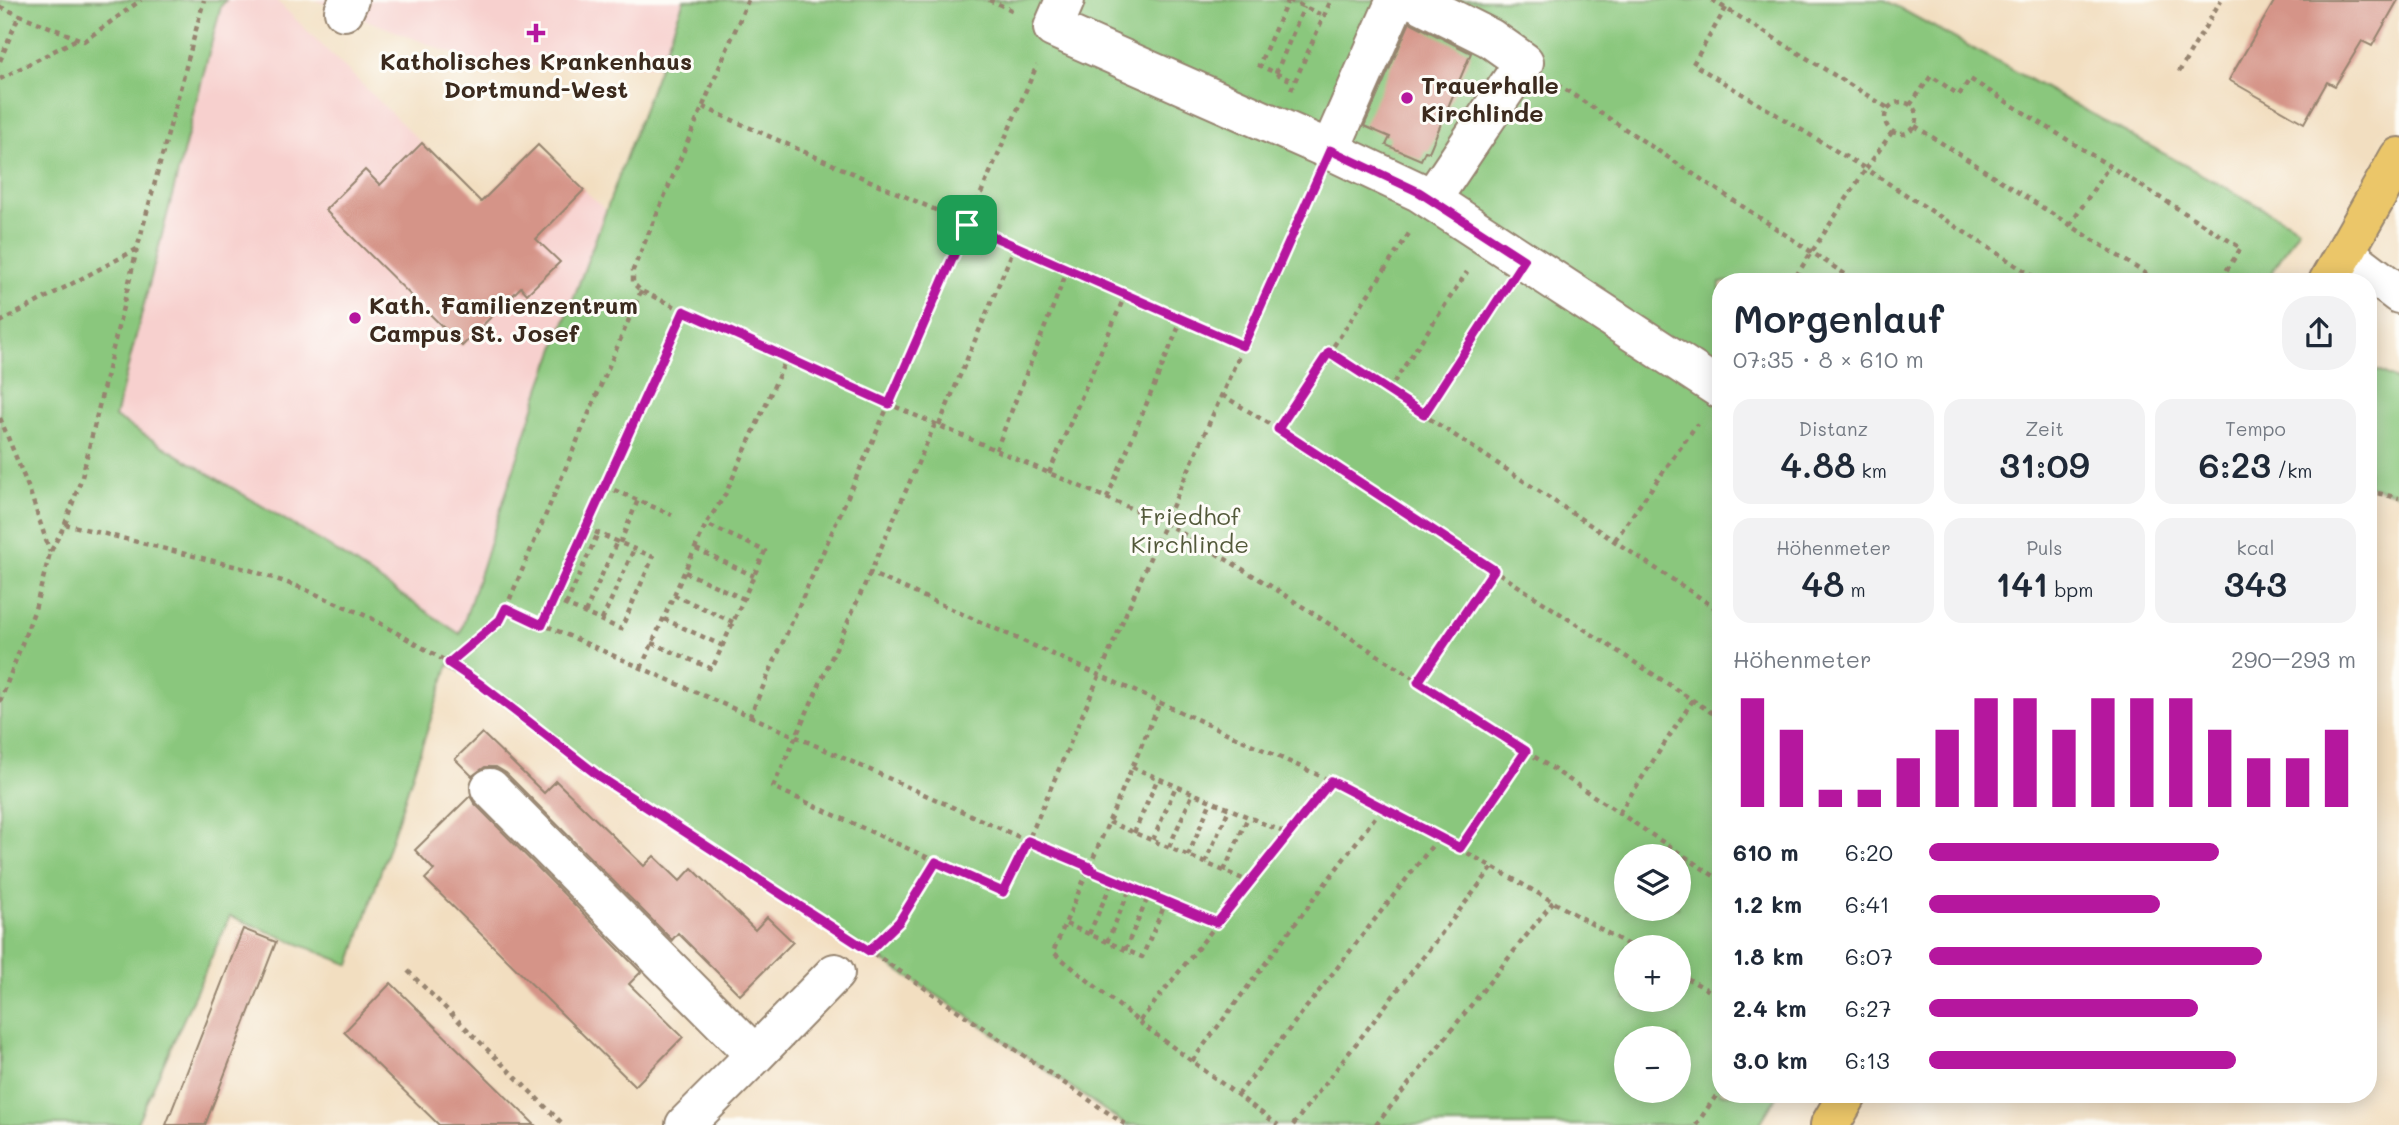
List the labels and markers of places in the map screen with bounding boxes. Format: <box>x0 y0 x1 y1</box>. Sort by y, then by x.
marker: Katholisches Krankenhaus Dortmund-West <box>526 23 546 43</box>
place label: Katholisches Krankenhaus Dortmund-West <box>380 45 692 104</box>
place label: Trauerhalle Kirchlinde <box>1421 69 1559 128</box>
marker: Trauerhalle Kirchlinde <box>1399 90 1415 106</box>
pin <box>937 195 997 255</box>
place label: Kath. Familienzentrum Campus St. Josef <box>369 289 638 348</box>
marker: Kath. Familienzentrum Campus St. Josef <box>347 310 363 326</box>

